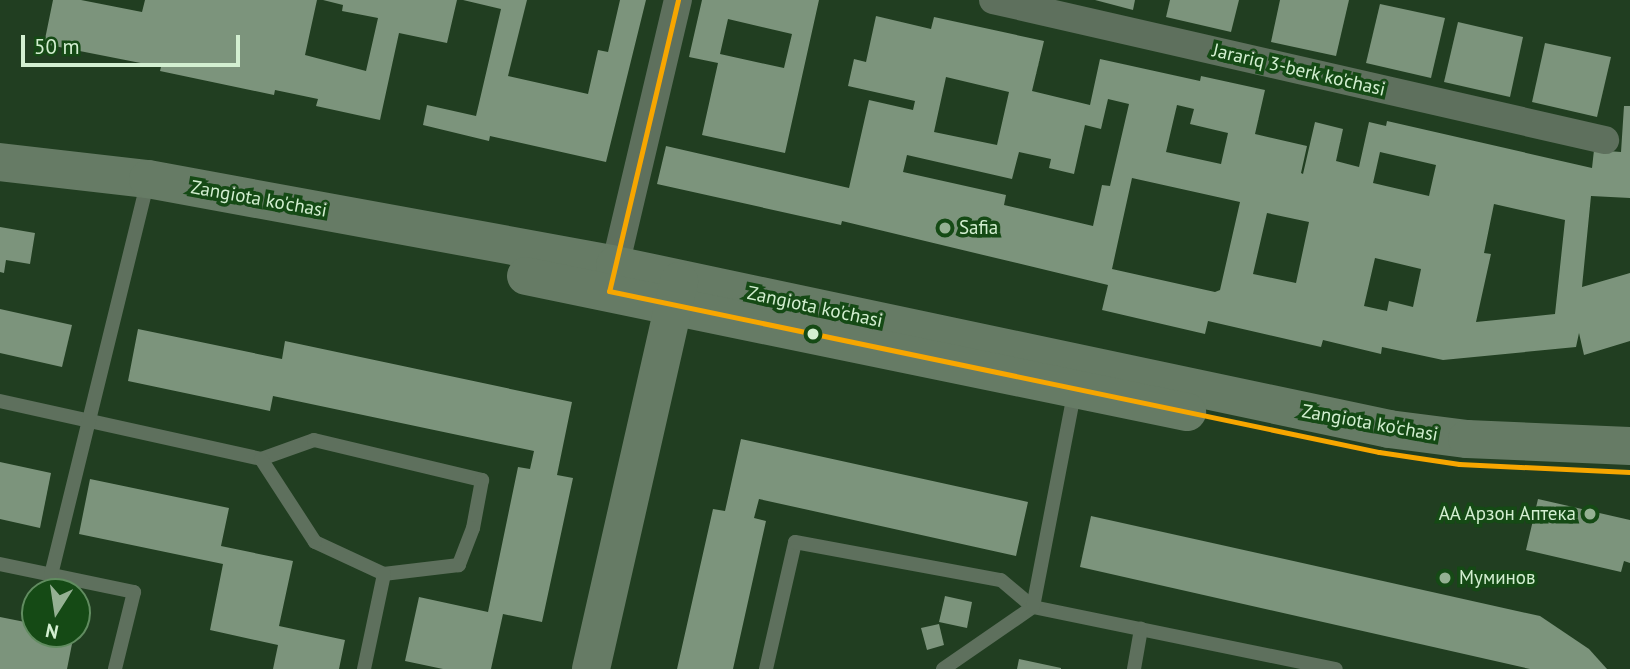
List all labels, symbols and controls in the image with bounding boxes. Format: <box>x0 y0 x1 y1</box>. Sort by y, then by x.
scale bar <box>24 21 243 65</box>
text: 50 m <box>34 33 80 60</box>
street label: Jarariq 3-berk ko'chasi <box>1210 39 1388 101</box>
street label: Zangiota ko'chasi <box>189 176 329 222</box>
place label: Safia <box>959 217 998 239</box>
marker: Safia <box>937 220 953 236</box>
street label: Zangiota ko'chasi <box>745 282 885 332</box>
unlabelled marker <box>806 327 820 341</box>
street label: Zangiota ko'chasi <box>1300 400 1440 446</box>
place label: АА Арзон Аптека <box>1437 503 1576 525</box>
marker: АА Арзон Аптека <box>1582 506 1598 522</box>
place label: Муминов <box>1459 567 1535 589</box>
marker: Муминов <box>1437 570 1453 586</box>
north arrow <box>21 578 91 648</box>
text: N <box>43 619 61 645</box>

